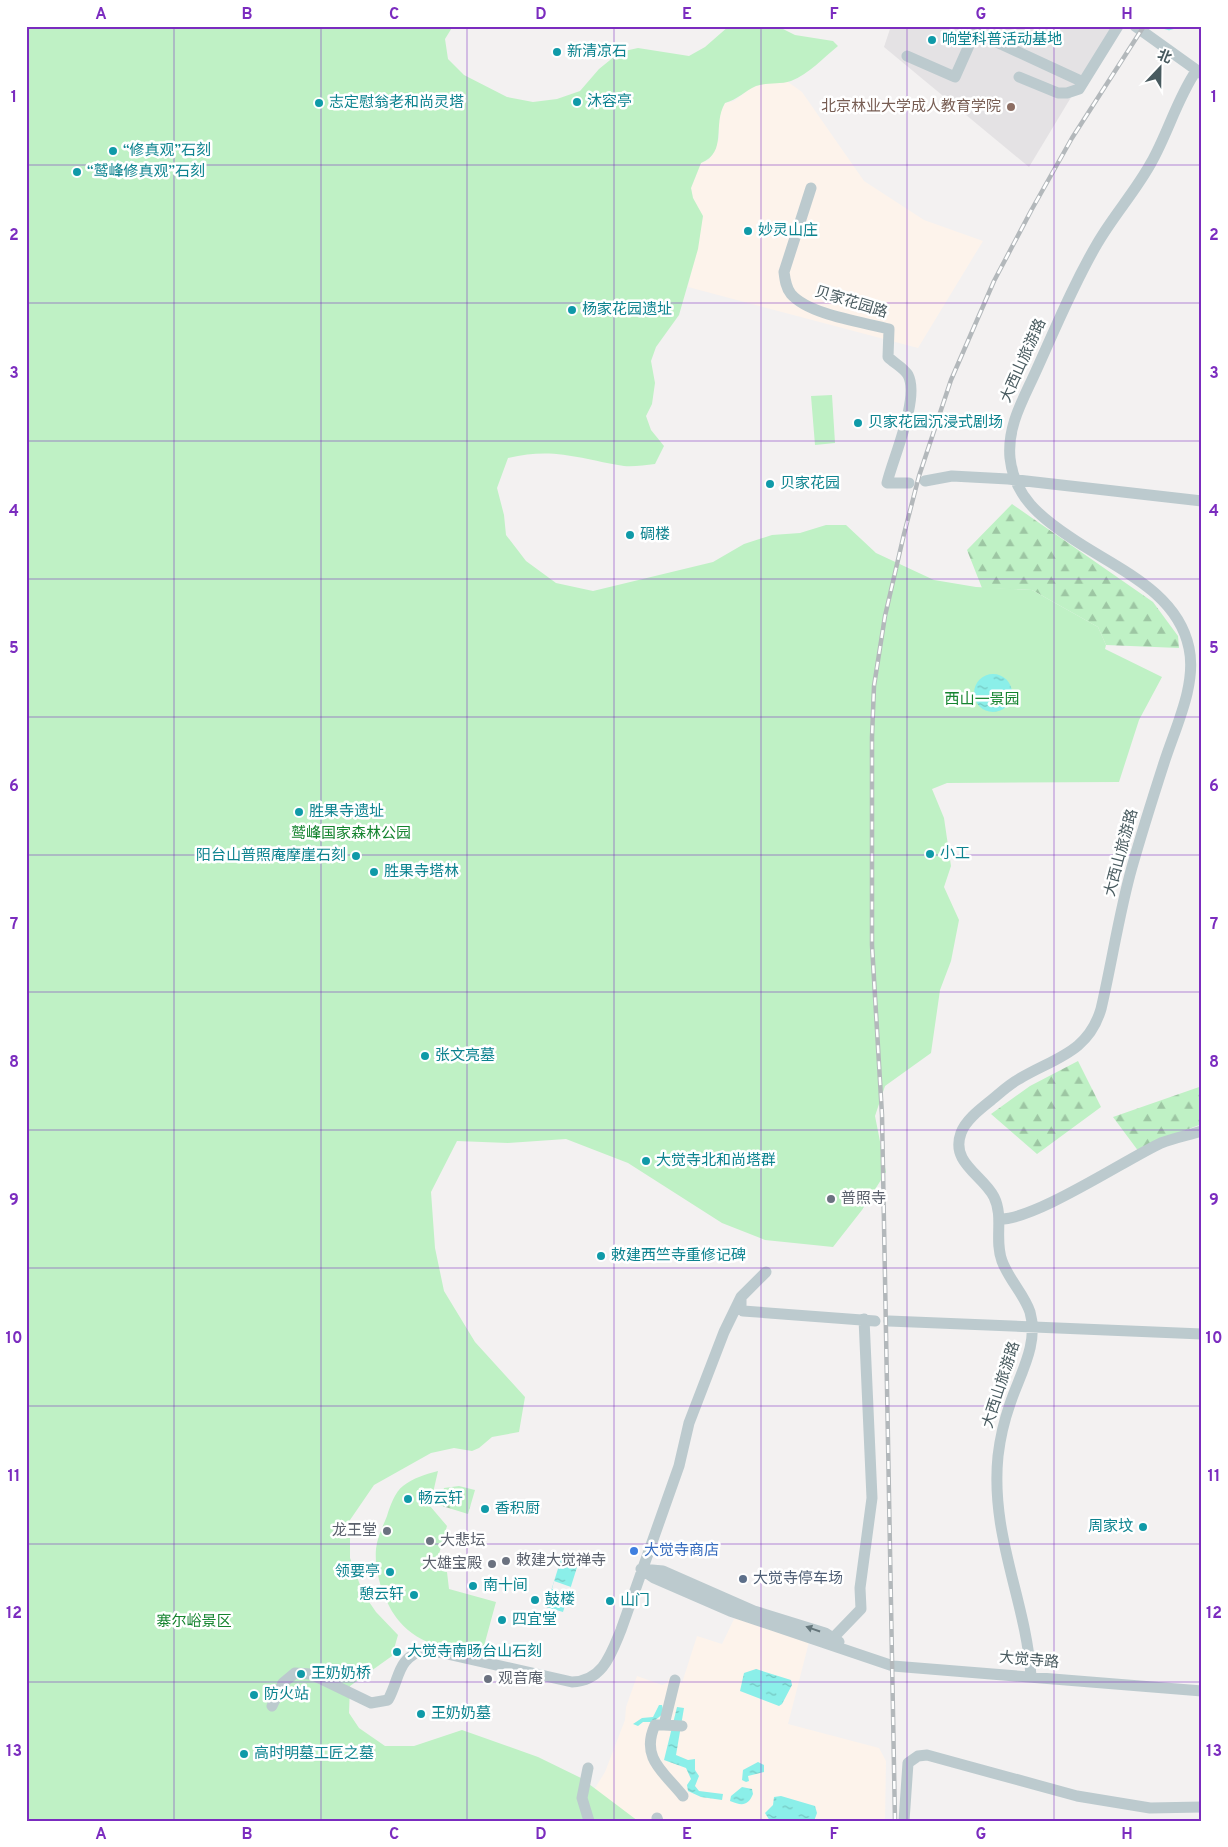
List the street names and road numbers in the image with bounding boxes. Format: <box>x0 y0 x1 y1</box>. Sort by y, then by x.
street label: 贝家花园路 <box>812 283 890 323</box>
street label: 大西山旅游路 <box>997 316 1051 406</box>
street label: 大西山旅游路 <box>1101 807 1143 899</box>
street label: 大西山旅游路 <box>979 1339 1025 1431</box>
street label: 大觉寺路 <box>998 1649 1060 1673</box>

